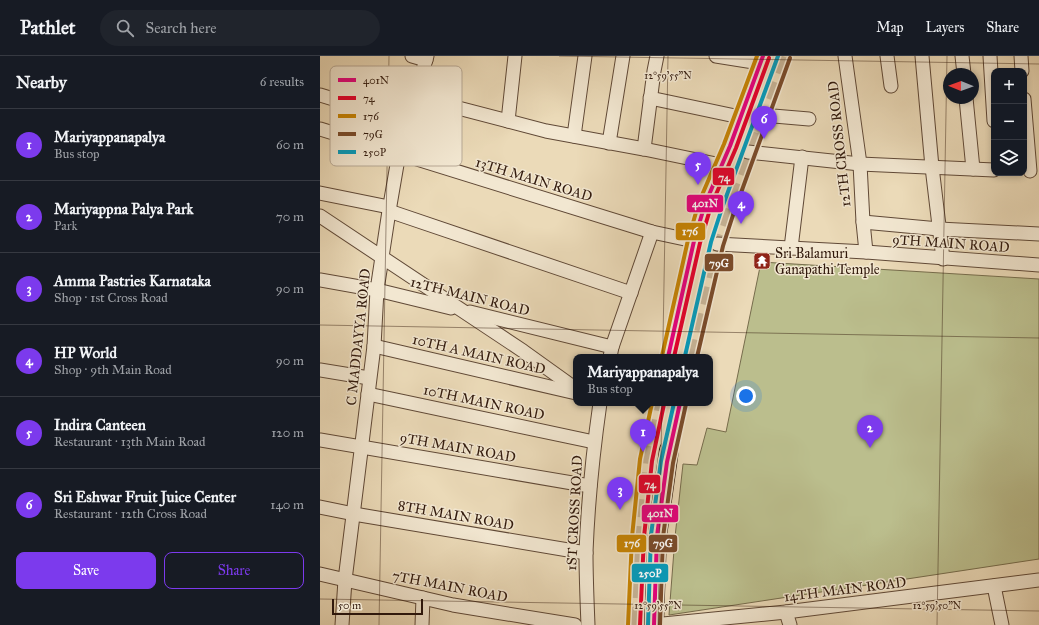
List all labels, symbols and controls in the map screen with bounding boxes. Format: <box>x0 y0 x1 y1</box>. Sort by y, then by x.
search box <box>100 10 380 46</box>
text: Pathlet <box>20 16 76 39</box>
icon: search <box>114 17 136 39</box>
text: Search here <box>146 19 217 37</box>
text: Map <box>876 19 904 36</box>
text: Layers <box>926 19 964 36</box>
text: Share <box>986 19 1019 36</box>
legend <box>330 66 462 166</box>
north arrow <box>943 68 979 104</box>
map controls <box>991 68 1027 176</box>
button: + <box>991 68 1027 104</box>
text: 12°59'55"N <box>644 70 692 82</box>
text: Nearby <box>16 72 67 93</box>
text: 6 results <box>260 74 304 90</box>
text: 401N <box>363 74 389 87</box>
street label: 12TH CROSS ROAD <box>824 80 855 208</box>
text: 74 <box>363 92 376 105</box>
button: − <box>991 104 1027 140</box>
pin: 6 <box>751 106 777 139</box>
text: 176 <box>363 110 379 123</box>
text: Mariyappanapalya <box>54 128 165 146</box>
text: 79G <box>363 128 383 141</box>
text: 1 <box>26 137 32 153</box>
text: 60 m <box>276 137 304 153</box>
button: layers <box>991 140 1027 176</box>
text: Bus stop <box>54 146 100 162</box>
text: 250P <box>363 146 387 159</box>
pin: 5 <box>685 152 711 185</box>
street label: 13TH MAIN ROAD <box>473 154 594 205</box>
line badge: 74 <box>712 167 735 186</box>
text: 74 <box>718 171 731 185</box>
pin: 4 <box>728 191 754 224</box>
line badge: 401N <box>686 194 724 213</box>
text: 401N <box>692 197 719 211</box>
text: Mariyappna Palya Park <box>54 200 193 218</box>
text: 2 <box>26 209 32 225</box>
text: 70 m <box>276 209 304 225</box>
text: Park <box>54 218 78 234</box>
line badge: 176 <box>675 222 706 241</box>
text: 176 <box>682 225 699 238</box>
street label: 9TH MAIN ROAD <box>892 231 1010 256</box>
place label: Sri Balamuri Ganapathi Temple <box>775 245 880 278</box>
temple icon: Sri Balamuri Ganapathi Temple <box>752 251 772 271</box>
line badge: 79G <box>704 253 734 272</box>
text: 79G <box>709 257 729 271</box>
street label: C MADDAYYA ROAD <box>343 268 374 407</box>
text: Amma Pastries Karnataka <box>54 272 211 290</box>
street label: 12TH MAIN ROAD <box>408 273 531 320</box>
text: 3 <box>26 281 32 297</box>
text: 90 m <box>276 281 304 297</box>
text: Shop · 1st Cross Road <box>54 290 168 306</box>
street label: 10TH A MAIN ROAD <box>411 331 547 378</box>
text: HP World <box>54 344 117 362</box>
text: 4 <box>25 353 33 369</box>
text: 90 m <box>276 353 304 369</box>
popup <box>573 354 713 406</box>
text: Shop · 9th Main Road <box>54 362 172 378</box>
text: Mariyappanapalya <box>587 363 699 381</box>
street label: 10TH MAIN ROAD <box>422 381 546 424</box>
text: Bus stop <box>587 381 633 397</box>
your location <box>736 386 756 406</box>
pin: 2 <box>857 415 883 448</box>
text: Indira Canteen <box>54 416 146 434</box>
pin: 1 <box>630 419 656 452</box>
text: 5 <box>26 425 32 441</box>
text: 120 m <box>271 425 304 441</box>
street label: 9TH MAIN ROAD <box>399 429 517 466</box>
text: Restaurant · 13th Main Road <box>54 434 206 450</box>
street label: 1ST CROSS ROAD <box>563 455 586 571</box>
line badge: 74 <box>638 474 661 494</box>
pin: 3 <box>607 477 633 510</box>
text: 74 <box>644 478 657 492</box>
text: Sri Eshwar Fruit Juice Center <box>54 488 236 506</box>
text: 6 <box>26 497 32 513</box>
text: 140 m <box>270 497 304 513</box>
street label: 8TH MAIN ROAD <box>397 497 515 534</box>
line badge: 401N <box>641 504 679 523</box>
text: Restaurant · 12th Cross Road <box>54 506 207 522</box>
text: 401N <box>647 507 674 521</box>
line badge: 176 <box>616 534 647 553</box>
line badge: 79G <box>648 534 678 553</box>
text: 176 <box>624 537 641 550</box>
text: 79G <box>653 537 673 551</box>
button: Save <box>16 552 156 589</box>
button: Share <box>164 552 304 589</box>
line badge: 250P <box>631 563 669 583</box>
street label: 7TH MAIN ROAD <box>391 567 509 606</box>
text: 250P <box>638 567 662 580</box>
street label: 14TH MAIN ROAD <box>783 574 907 605</box>
scale bar <box>332 597 423 616</box>
text: 50 m <box>338 599 361 612</box>
text: 12°59'55"N <box>634 600 682 612</box>
text: 12°59'50"N <box>913 600 962 612</box>

